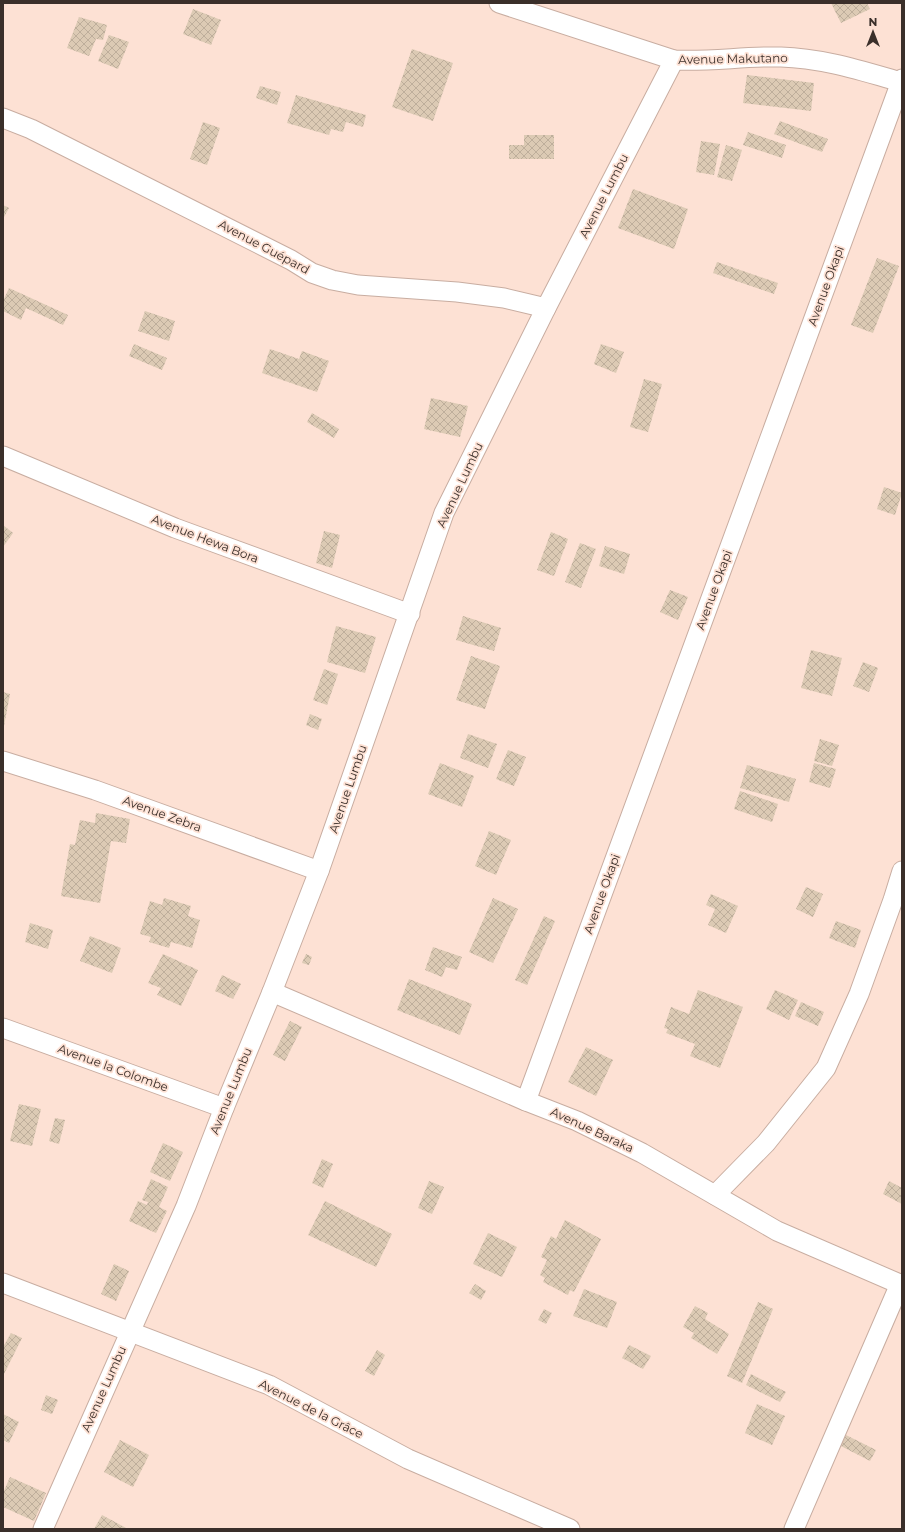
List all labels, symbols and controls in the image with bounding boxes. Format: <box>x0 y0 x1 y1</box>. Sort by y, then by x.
north arrow <box>853 12 893 52</box>
text: N <box>869 15 877 29</box>
street label: Avenue Makutano <box>678 50 788 67</box>
street label: Avenue Lumbu <box>576 151 631 240</box>
street label: Avenue Guépard <box>216 216 312 277</box>
street label: Avenue Okapi <box>804 244 847 328</box>
street label: Avenue Lumbu <box>433 440 486 530</box>
street label: Avenue Hewa Bora <box>149 511 261 566</box>
street label: Avenue Okapi <box>692 548 735 632</box>
street label: Avenue Lumbu <box>325 743 370 835</box>
street label: Avenue Zebra <box>121 792 204 835</box>
street label: Avenue Okapi <box>580 852 623 936</box>
street label: Avenue la Colombe <box>56 1041 170 1095</box>
street label: Avenue Lumbu <box>206 1045 255 1136</box>
street label: Avenue Baraka <box>548 1104 636 1155</box>
street label: Avenue Lumbu <box>78 1344 129 1434</box>
street label: Avenue de la Grâce <box>257 1376 366 1441</box>

